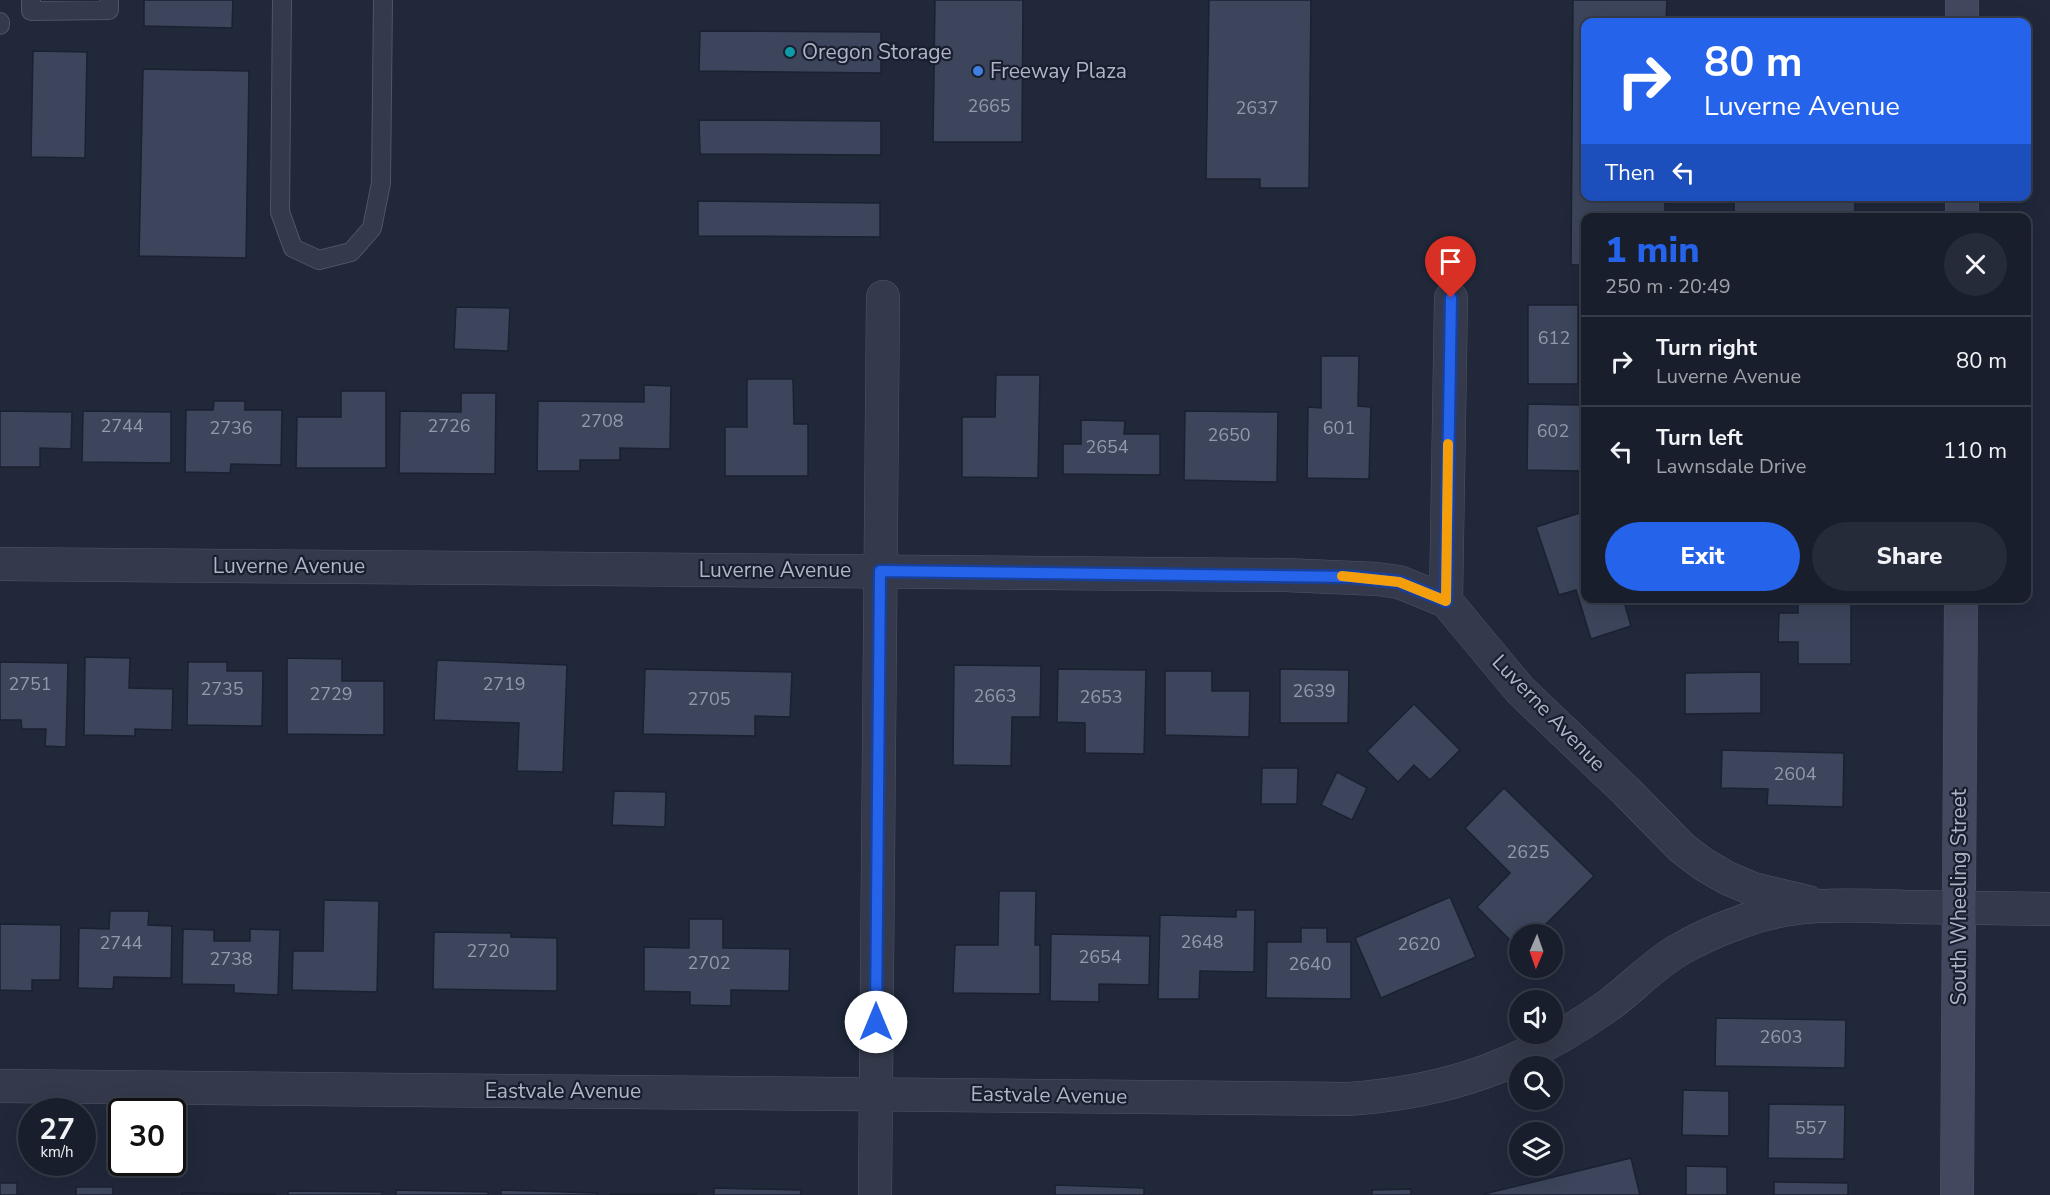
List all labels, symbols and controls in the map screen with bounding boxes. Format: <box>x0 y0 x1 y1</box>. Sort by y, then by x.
text: 80 m <box>1704 34 1803 91</box>
place label: Oregon Storage <box>802 38 952 66</box>
icon: right <box>1605 42 1683 120</box>
marker: Oregon Storage <box>783 45 797 59</box>
place label: Freeway Plaza <box>990 57 1127 85</box>
marker: Freeway Plaza <box>971 64 985 78</box>
text: Luverne Avenue <box>1704 88 1900 125</box>
house number: 2665 <box>967 94 1011 118</box>
house number: 2637 <box>1235 96 1279 120</box>
icon: left <box>1667 156 1700 189</box>
text: Then <box>1605 158 1655 188</box>
text: 1 min <box>1605 226 1700 275</box>
button: close <box>1944 233 2007 296</box>
pin <box>1425 236 1476 298</box>
icon: arrive <box>1434 245 1467 278</box>
text: 250 m · 20:49 <box>1605 273 1731 300</box>
house number: 612 <box>1538 326 1570 350</box>
text: Turn right <box>1656 333 1757 363</box>
icon: right <box>1605 345 1638 378</box>
text: 80 m <box>1956 346 2007 376</box>
text: Luverne Avenue <box>1656 363 1801 390</box>
house number: 2708 <box>580 409 624 433</box>
house number: 2744 <box>100 414 144 438</box>
house number: 2726 <box>427 414 471 438</box>
house number: 2736 <box>209 416 253 440</box>
house number: 601 <box>1323 416 1355 440</box>
house number: 602 <box>1537 419 1569 443</box>
house number: 2650 <box>1207 423 1251 447</box>
text: Turn left <box>1656 423 1743 453</box>
house number: 2654 <box>1085 435 1129 459</box>
icon: left <box>1605 435 1638 468</box>
text: 110 m <box>1943 436 2007 466</box>
text: Lawnsdale Drive <box>1656 453 1806 480</box>
button: Exit <box>1605 522 1800 591</box>
button: Share <box>1812 522 2007 591</box>
street label: Luverne Avenue <box>213 552 365 580</box>
street label: Luverne Avenue <box>699 556 851 584</box>
street label: Luverne Avenue <box>1486 648 1612 778</box>
house number: 2751 <box>8 672 52 696</box>
house number: 2719 <box>482 672 526 696</box>
house number: 2735 <box>200 677 244 701</box>
house number: 2639 <box>1292 679 1336 703</box>
house number: 2729 <box>309 682 353 706</box>
house number: 2663 <box>973 684 1017 708</box>
house number: 2653 <box>1079 685 1123 709</box>
house number: 2705 <box>687 687 731 711</box>
house number: 2604 <box>1773 762 1817 786</box>
street label: South Wheeling Street <box>1945 788 1973 1005</box>
house number: 2625 <box>1506 840 1550 864</box>
north arrow <box>1509 924 1563 978</box>
map controls <box>1509 924 1563 1176</box>
house number: 2648 <box>1180 930 1224 954</box>
house number: 2744 <box>99 931 143 955</box>
house number: 2620 <box>1397 932 1441 956</box>
house number: 2720 <box>466 939 510 963</box>
house number: 2654 <box>1078 945 1122 969</box>
house number: 2738 <box>209 947 253 971</box>
house number: 2702 <box>687 951 731 975</box>
house number: 2640 <box>1288 952 1332 976</box>
position arrow <box>844 990 908 1054</box>
button: sound <box>1509 990 1563 1044</box>
house number: 2603 <box>1759 1025 1803 1049</box>
button: search <box>1509 1056 1563 1110</box>
street label: Eastvale Avenue <box>485 1077 641 1105</box>
street label: Eastvale Avenue <box>970 1080 1128 1110</box>
speed limit sign: 30 <box>108 1098 186 1176</box>
text: 27 <box>39 1109 75 1150</box>
house number: 557 <box>1795 1116 1827 1140</box>
button: layers <box>1509 1122 1563 1176</box>
text: km/h <box>40 1142 74 1162</box>

